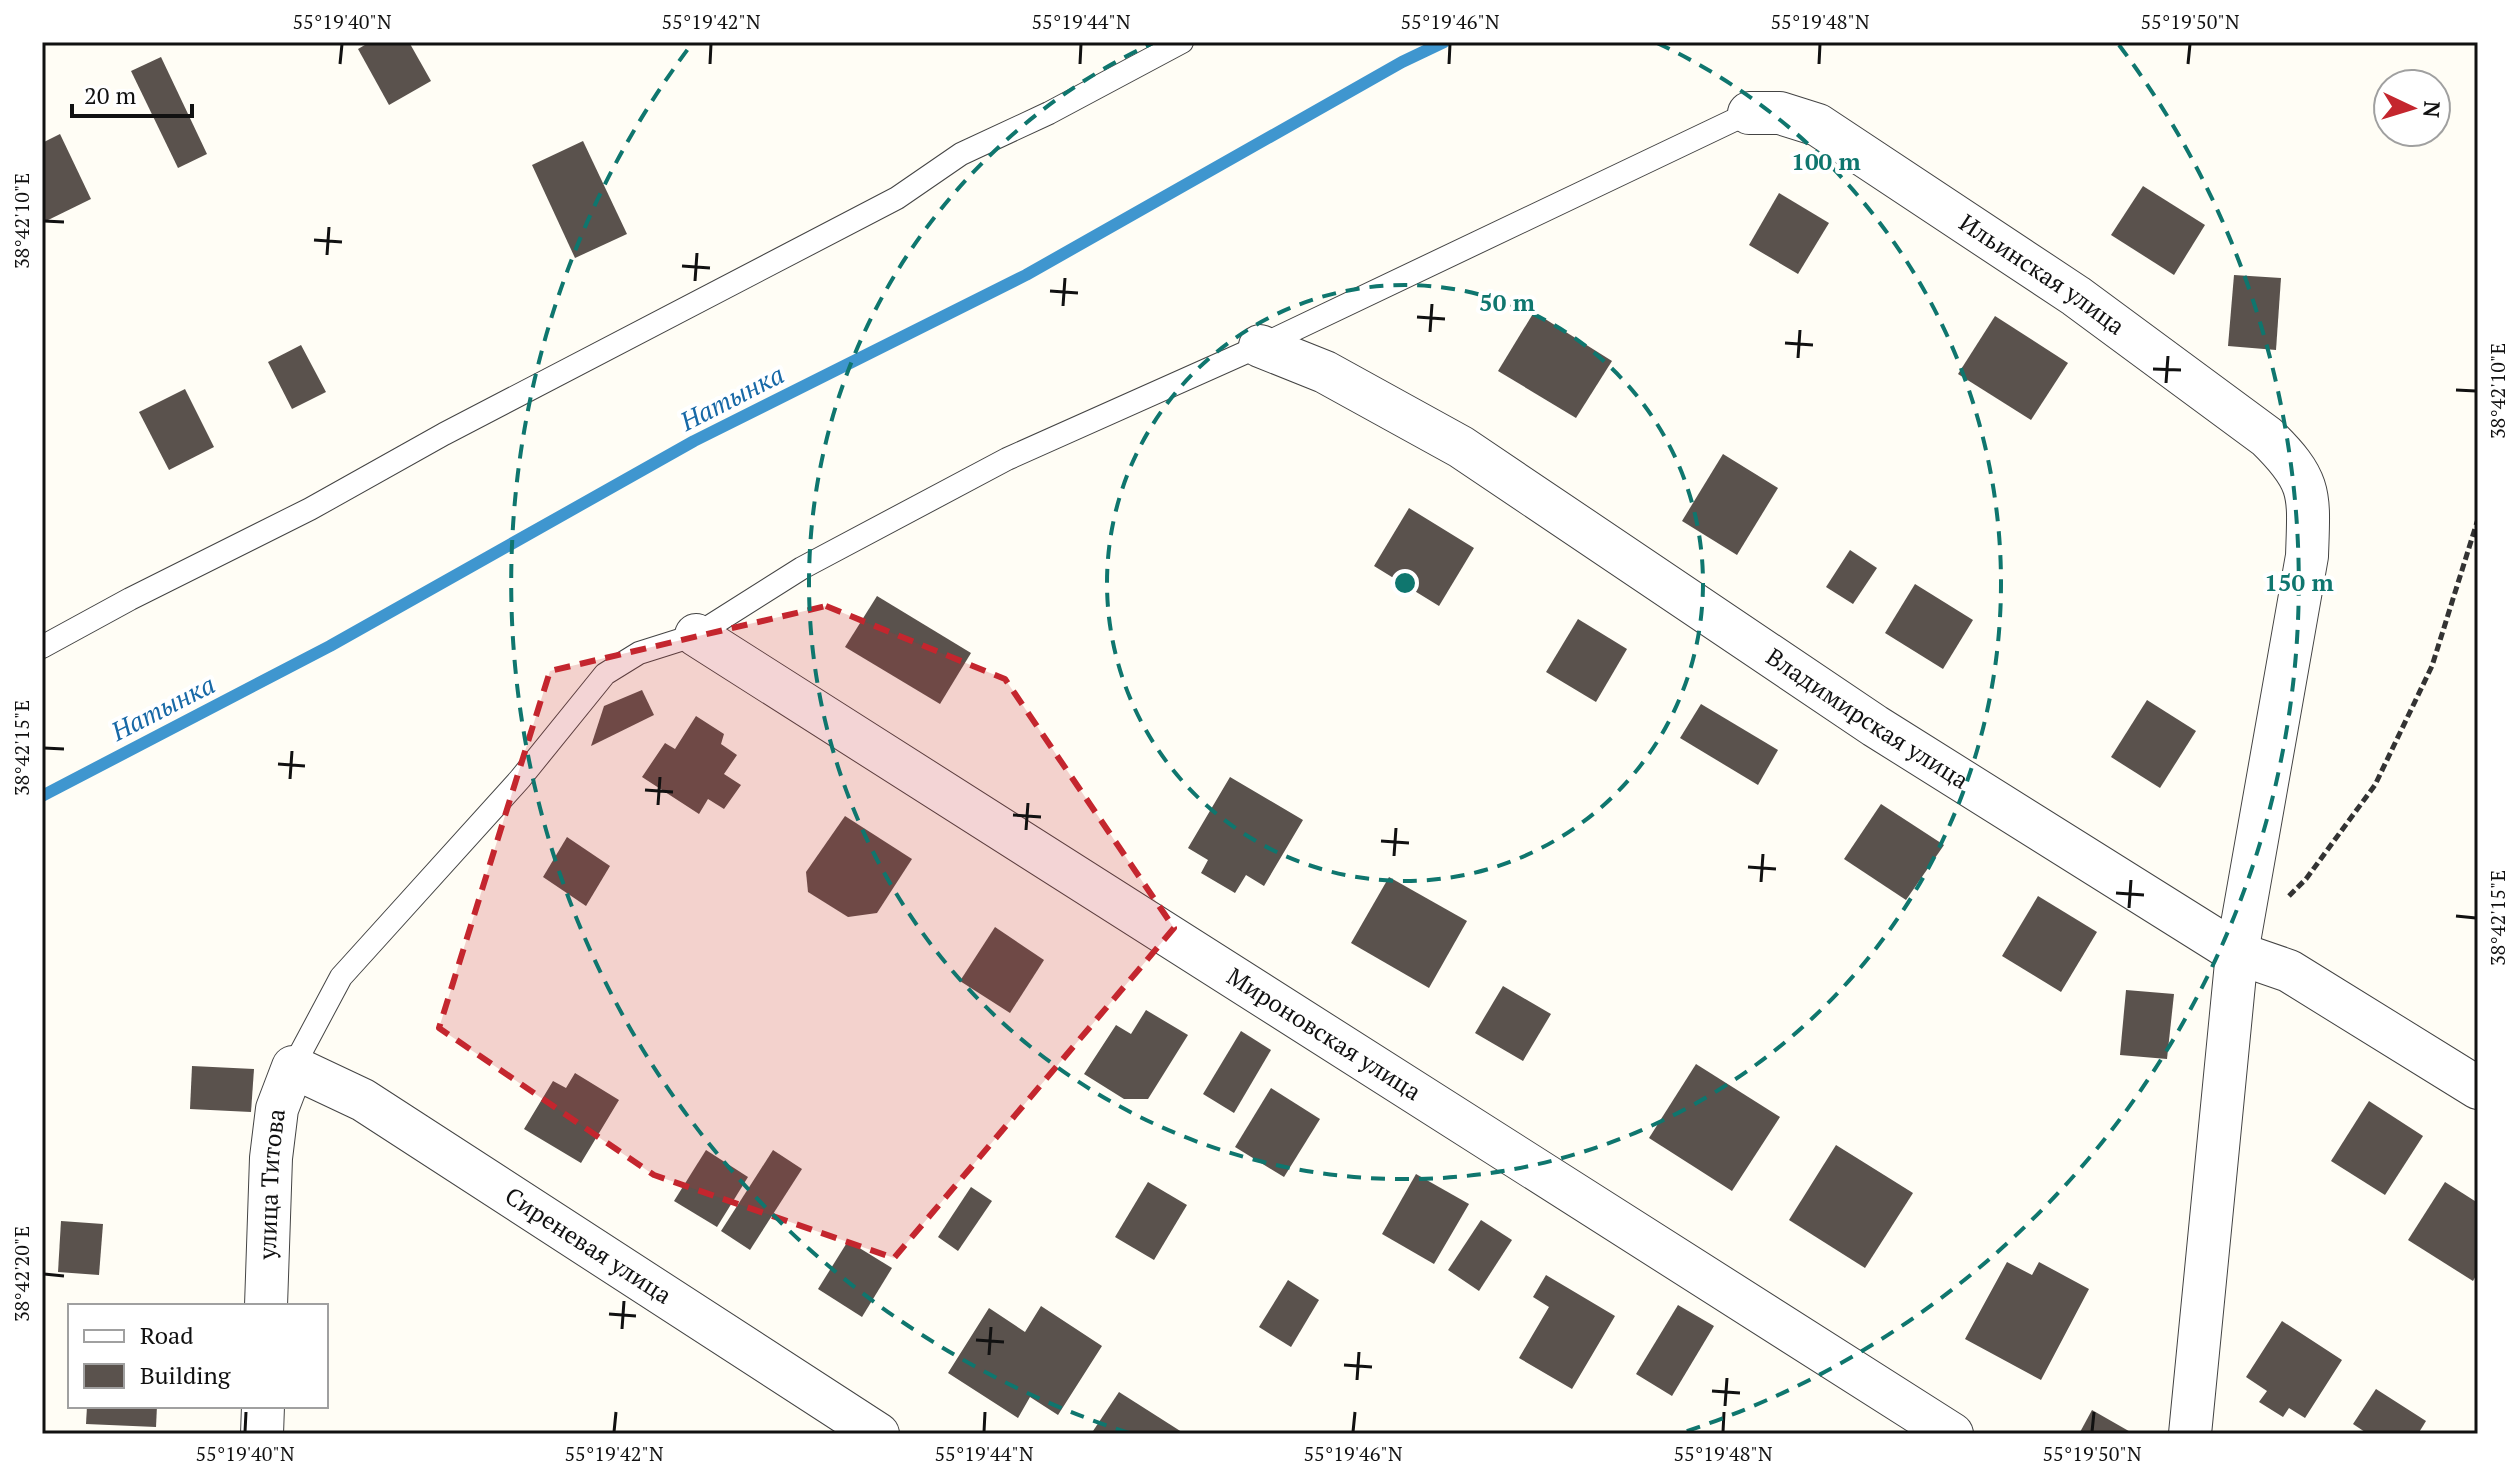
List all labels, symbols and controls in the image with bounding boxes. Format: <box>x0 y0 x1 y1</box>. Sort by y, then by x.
text: 55°19'40"N <box>292 8 392 35</box>
text: 55°19'42"N <box>661 8 761 35</box>
text: 55°19'44"N <box>1031 8 1131 35</box>
text: 55°19'46"N <box>1400 8 1500 35</box>
text: 55°19'48"N <box>1770 8 1870 35</box>
text: 55°19'50"N <box>2140 8 2240 35</box>
scale bar <box>72 68 192 118</box>
north arrow <box>2372 68 2452 148</box>
text: 20 m <box>84 79 136 111</box>
text: N <box>2417 100 2447 119</box>
text: 100 m <box>1791 145 1861 177</box>
text: 38°42'10"E <box>8 173 35 269</box>
street label: Ильинская улица <box>1953 206 2131 342</box>
text: 50 m <box>1479 286 1535 318</box>
text: 38°42'10"E <box>2484 343 2511 439</box>
water label: Натынка <box>673 357 789 438</box>
text: 150 m <box>2264 566 2334 598</box>
centre of rings <box>1391 569 1419 597</box>
street label: Владимирская улица <box>1760 640 1975 796</box>
water label: Натынка <box>104 667 220 748</box>
text: 38°42'15"E <box>8 700 35 796</box>
text: 38°42'15"E <box>2484 870 2511 966</box>
street label: Мироновская улица <box>1221 960 1427 1107</box>
street label: улица Титова <box>251 1107 292 1261</box>
street label: Сиреневая улица <box>499 1179 678 1311</box>
text: 38°42'20"E <box>8 1226 35 1322</box>
legend <box>68 1304 328 1408</box>
text: Road <box>140 1319 194 1351</box>
text: Building <box>140 1359 231 1391</box>
text: 55°19'40"N <box>195 1440 295 1467</box>
text: 55°19'42"N <box>564 1440 664 1467</box>
text: 55°19'44"N <box>934 1440 1034 1467</box>
text: 55°19'46"N <box>1303 1440 1403 1467</box>
text: 55°19'48"N <box>1673 1440 1773 1467</box>
text: 55°19'50"N <box>2042 1440 2142 1467</box>

